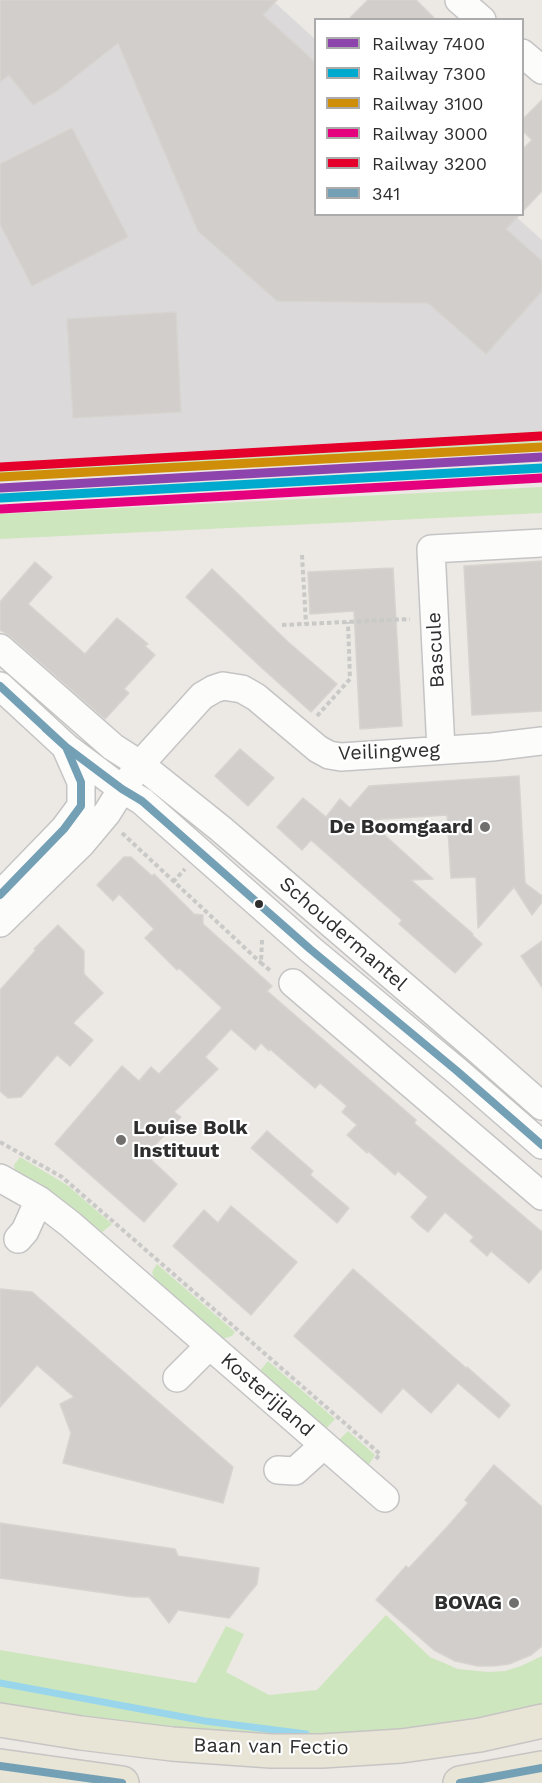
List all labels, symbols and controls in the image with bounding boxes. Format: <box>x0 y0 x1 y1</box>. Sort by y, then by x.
legend <box>314 18 524 216</box>
text: Railway 7400 <box>372 33 485 54</box>
text: Railway 7300 <box>372 63 486 84</box>
text: Railway 3100 <box>372 93 484 114</box>
text: Railway 3000 <box>372 123 488 144</box>
text: Railway 3200 <box>372 153 487 174</box>
text: 341 <box>372 183 400 204</box>
street label: Bascule <box>422 611 450 689</box>
street label: Veilingweg <box>338 738 440 766</box>
place label: De Boomgaard <box>329 815 473 839</box>
marker: De Boomgaard <box>478 820 492 834</box>
street label: Schoudermantel <box>274 872 412 996</box>
unlabelled marker <box>253 898 265 910</box>
place label: Louise Bolk Instituut <box>133 1116 248 1163</box>
marker: Louise Bolk Instituut <box>114 1133 128 1147</box>
street label: Kosterijland <box>215 1348 319 1442</box>
place label: BOVAG <box>434 1591 502 1615</box>
marker: BOVAG <box>507 1596 521 1610</box>
street label: Baan van Fectio <box>193 1734 349 1760</box>

